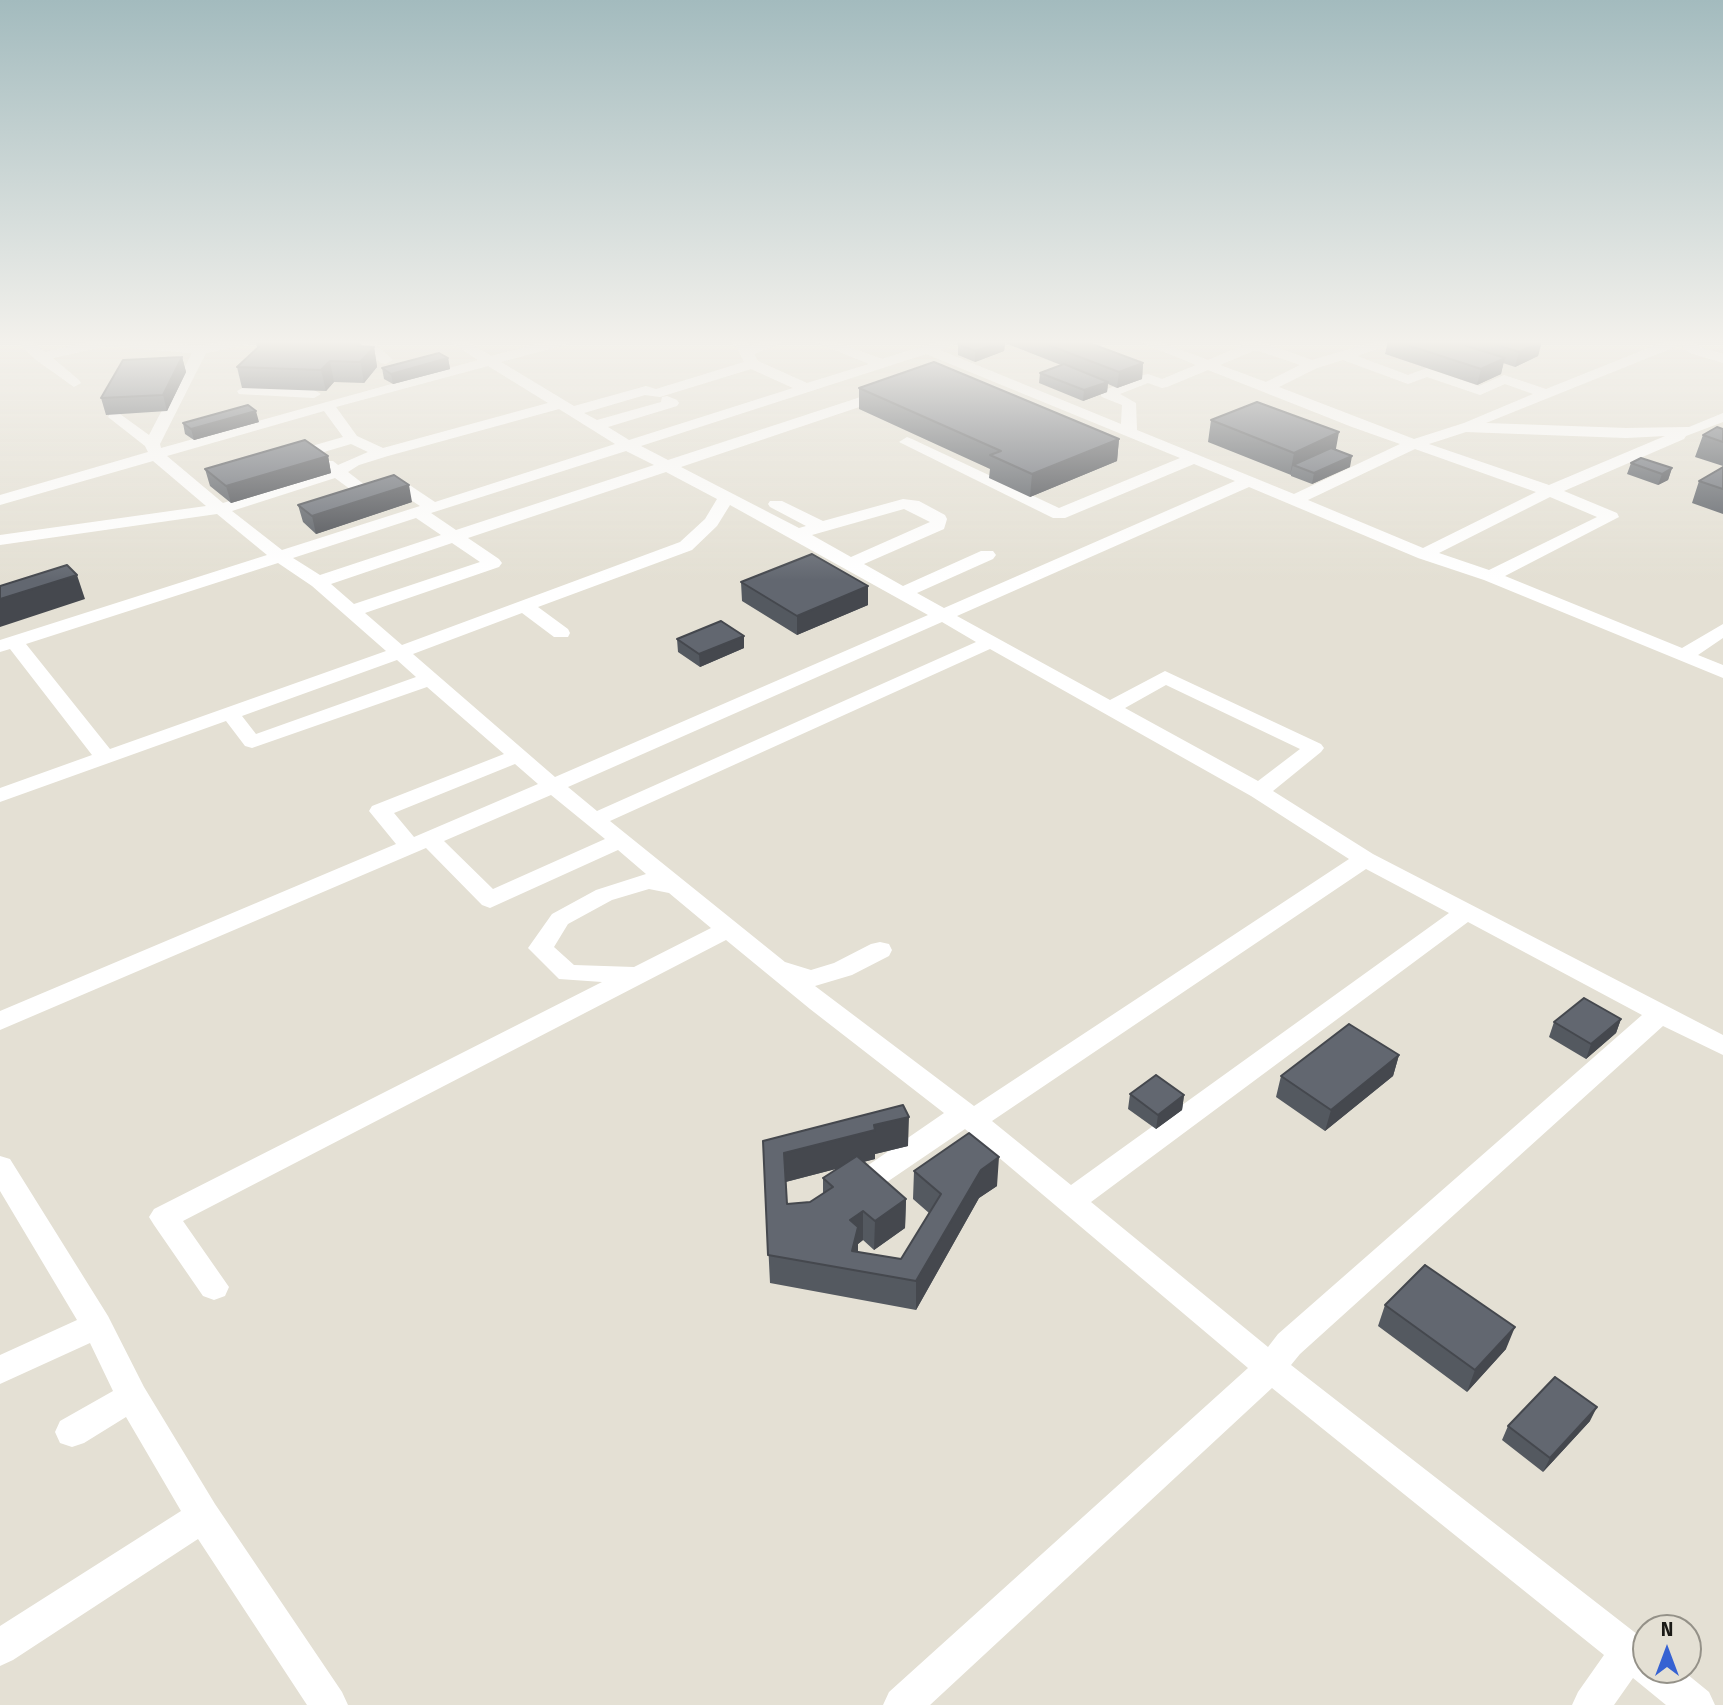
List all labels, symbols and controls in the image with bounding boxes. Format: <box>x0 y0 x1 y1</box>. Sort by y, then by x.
north arrow <box>1632 1614 1702 1684</box>
text: N <box>1661 1618 1673 1641</box>

